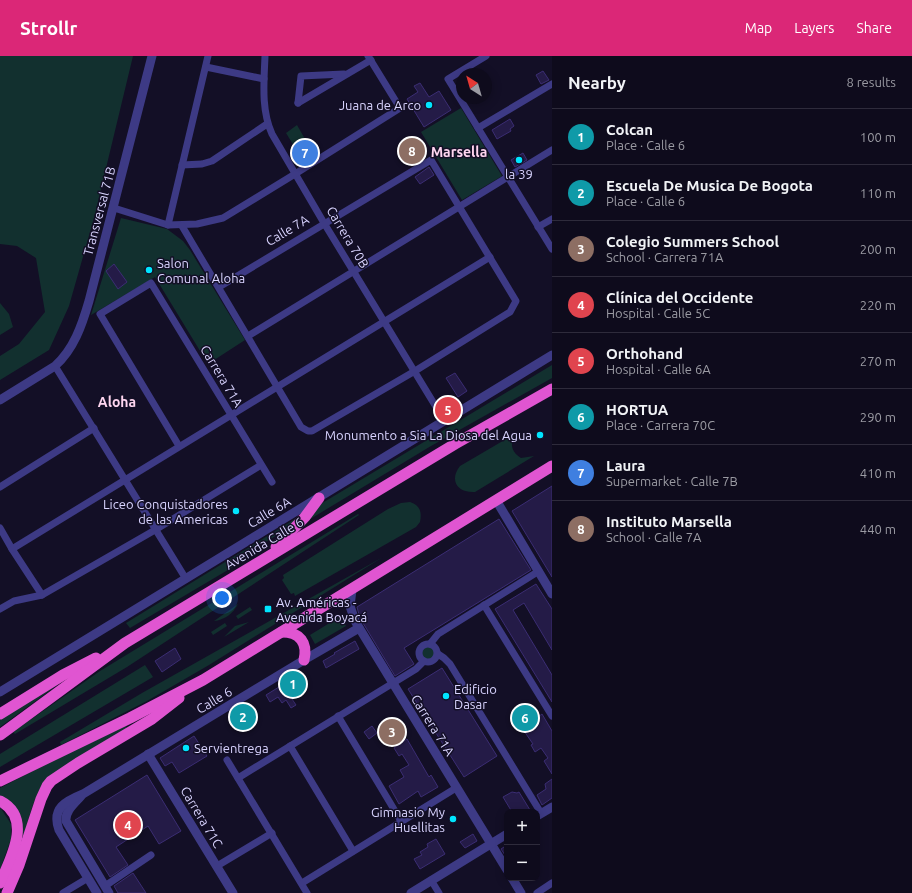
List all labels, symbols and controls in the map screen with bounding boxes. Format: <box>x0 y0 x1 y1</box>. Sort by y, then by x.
text: Strollr <box>20 17 77 39</box>
text: Map <box>745 20 772 36</box>
text: Layers <box>794 20 834 36</box>
text: Share <box>856 20 892 36</box>
north arrow <box>456 68 492 104</box>
text: Nearby <box>568 73 626 92</box>
text: 8 results <box>846 75 896 89</box>
place label: Juana de Arco <box>339 98 421 112</box>
marker: Juana de Arco <box>424 100 434 110</box>
text: Colcan <box>606 121 653 138</box>
text: 1 <box>577 130 585 144</box>
text: 100 m <box>860 130 896 144</box>
pin: 8 <box>399 136 425 166</box>
pin: 7 <box>292 138 318 168</box>
text: Place · Calle 6 <box>606 138 685 152</box>
district label: Marsella <box>431 144 487 160</box>
marker: la 39 <box>514 155 524 165</box>
street label: Transversal 71B <box>80 165 118 257</box>
place label: la 39 <box>505 167 533 181</box>
text: Escuela De Musica De Bogota <box>606 177 813 194</box>
text: 2 <box>577 186 585 200</box>
text: 110 m <box>860 186 896 200</box>
text: Place · Calle 6 <box>606 194 685 208</box>
street label: Carrera 70B <box>324 204 372 270</box>
street label: Calle 7A <box>263 212 311 248</box>
text: Colegio Summers School <box>606 233 779 250</box>
text: 3 <box>577 242 585 256</box>
text: 200 m <box>860 242 896 256</box>
text: School · Carrera 71A <box>606 250 723 264</box>
place label: Salon Comunal Aloha <box>157 256 245 285</box>
marker: Salon Comunal Aloha <box>144 265 154 275</box>
text: Clínica del Occidente <box>606 289 753 306</box>
text: 4 <box>577 298 585 312</box>
text: 220 m <box>860 298 896 312</box>
text: Hospital · Calle 5C <box>606 306 710 320</box>
street label: Carrera 71A <box>198 343 246 410</box>
text: Orthohand <box>606 345 683 362</box>
text: 5 <box>577 354 585 368</box>
text: 270 m <box>860 354 896 368</box>
text: Hospital · Calle 6A <box>606 362 711 376</box>
district label: Aloha <box>98 394 136 410</box>
pin: 5 <box>435 395 461 425</box>
text: HORTUA <box>606 401 668 418</box>
text: 6 <box>577 410 585 424</box>
text: 290 m <box>860 410 896 424</box>
text: Place · Carrera 70C <box>606 418 715 432</box>
place label: Monumento a Sia La Diosa del Agua <box>325 428 532 442</box>
marker: Monumento a Sia La Diosa del Agua <box>535 430 545 440</box>
text: Laura <box>606 457 646 474</box>
text: 7 <box>577 466 585 480</box>
text: 410 m <box>860 466 896 480</box>
text: Supermarket · Calle 7B <box>606 474 738 488</box>
street label: Calle 6A <box>245 494 293 530</box>
place label: Liceo Conquistadores de las Americas <box>103 497 228 526</box>
marker: Liceo Conquistadores de las Americas <box>231 506 241 516</box>
text: Instituto Marsella <box>606 513 732 530</box>
street label: Avenida Calle 6 <box>222 514 306 572</box>
text: 8 <box>577 522 585 536</box>
text: 440 m <box>860 522 896 536</box>
text: School · Calle 7A <box>606 530 701 544</box>
your location <box>212 588 232 608</box>
place label: Av. Américas - Avenida Boyacá <box>276 595 367 624</box>
marker: Av. Américas - Avenida Boyacá <box>263 604 273 614</box>
pin: 1 <box>280 669 306 699</box>
place label: Edificio Dasar <box>454 682 497 711</box>
street label: Calle 6 <box>194 684 234 716</box>
marker: Edificio Dasar <box>441 691 451 701</box>
street label: Carrera 71A <box>409 692 458 759</box>
pin: 2 <box>230 702 256 732</box>
pin: 6 <box>512 703 538 733</box>
pin: 3 <box>379 717 405 747</box>
place label: Servientrega <box>194 741 269 755</box>
marker: Servientrega <box>181 743 191 753</box>
street label: Carrera 71C <box>178 784 226 850</box>
place label: Gimnasio My Huellitas <box>371 805 445 834</box>
map controls <box>504 809 540 881</box>
button: + <box>504 809 540 845</box>
pin: 4 <box>115 810 141 840</box>
marker: Gimnasio My Huellitas <box>448 814 458 824</box>
button: − <box>504 845 540 881</box>

